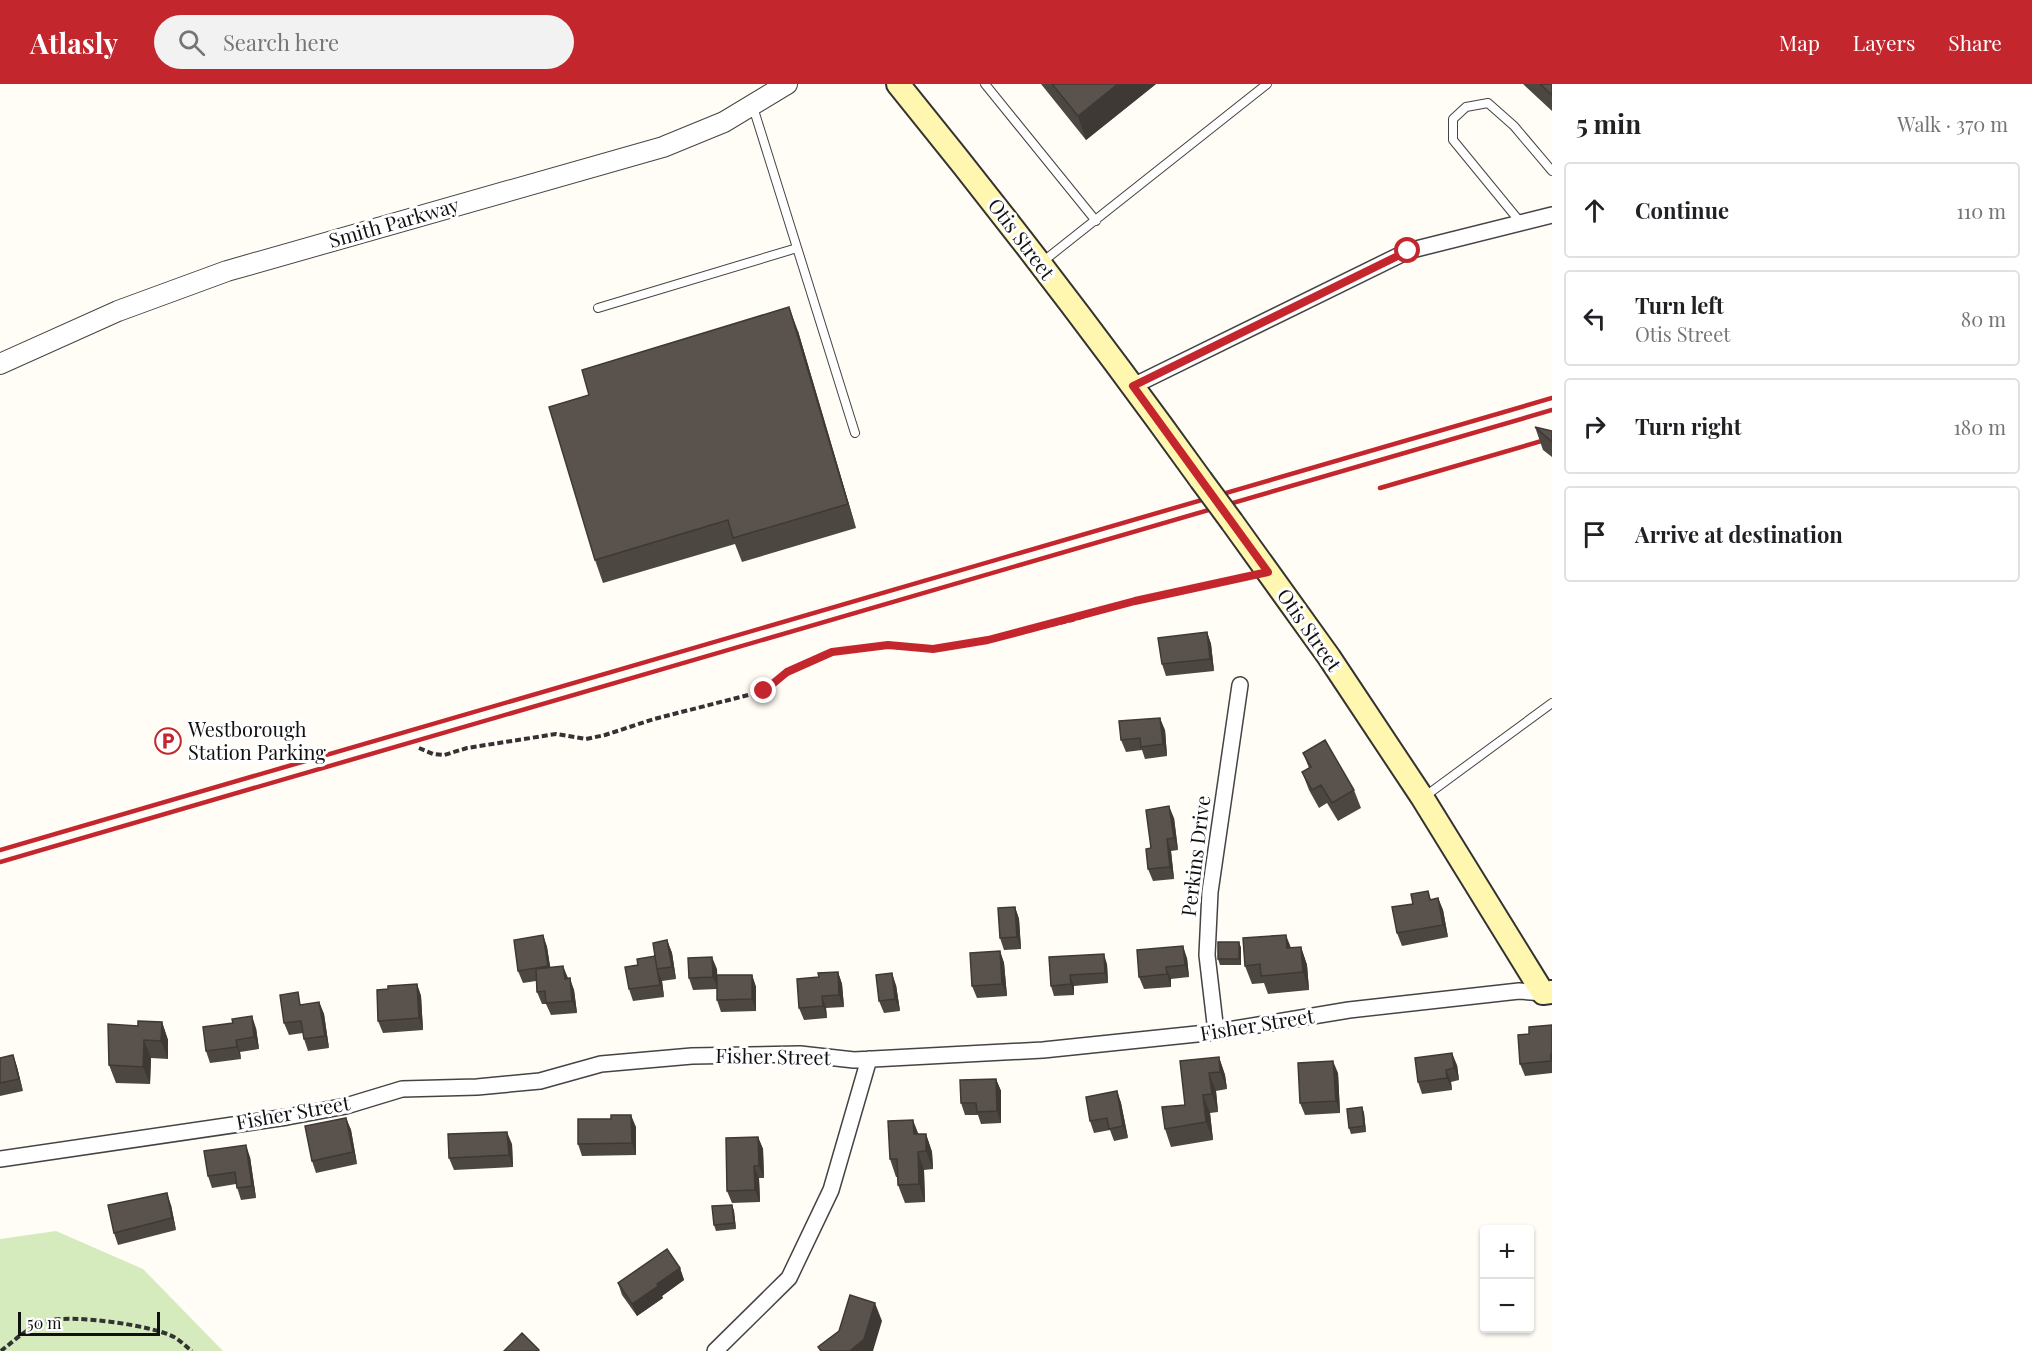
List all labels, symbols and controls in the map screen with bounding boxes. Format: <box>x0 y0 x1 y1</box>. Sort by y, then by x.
search box <box>154 15 574 69</box>
text: Atlasly <box>30 24 118 61</box>
icon: search <box>175 26 208 59</box>
text: Search here <box>223 27 339 57</box>
text: Map <box>1779 28 1820 56</box>
text: Layers <box>1853 28 1915 56</box>
text: Share <box>1948 28 2002 56</box>
text: 5 min <box>1576 106 1641 141</box>
text: Walk · 370 m <box>1897 110 2008 137</box>
street label: Smith Parkway <box>325 190 462 253</box>
street label: Otis Street <box>983 192 1062 285</box>
icon: ahead <box>1578 194 1611 227</box>
text: Continue <box>1635 195 1729 225</box>
text: 110 m <box>1956 197 2006 224</box>
route start <box>1394 237 1420 263</box>
text: Turn left <box>1635 290 1724 320</box>
icon: left <box>1578 302 1611 335</box>
text: 80 m <box>1961 305 2006 332</box>
text: Otis Street <box>1635 320 1730 347</box>
icon: right <box>1578 410 1611 443</box>
text: Turn right <box>1635 411 1741 441</box>
text: 180 m <box>1953 413 2006 440</box>
icon: arrive <box>1578 518 1611 551</box>
text: Arrive at destination <box>1635 519 1843 549</box>
street label: Otis Street <box>1272 582 1349 677</box>
route end <box>750 677 776 703</box>
place label: Westborough Station Parking <box>187 715 326 765</box>
parking icon: Westborough Station Parking <box>153 726 183 756</box>
street label: Perkins Drive <box>1174 794 1215 918</box>
street label: Fisher Street <box>1198 1001 1317 1046</box>
street label: Fisher Street <box>715 1041 832 1070</box>
street label: Fisher Street <box>234 1088 353 1135</box>
map controls <box>1480 1225 1534 1333</box>
button: + <box>1480 1225 1534 1279</box>
button: − <box>1480 1279 1534 1333</box>
scale bar <box>18 1309 160 1336</box>
text: 50 m <box>27 1312 61 1333</box>

